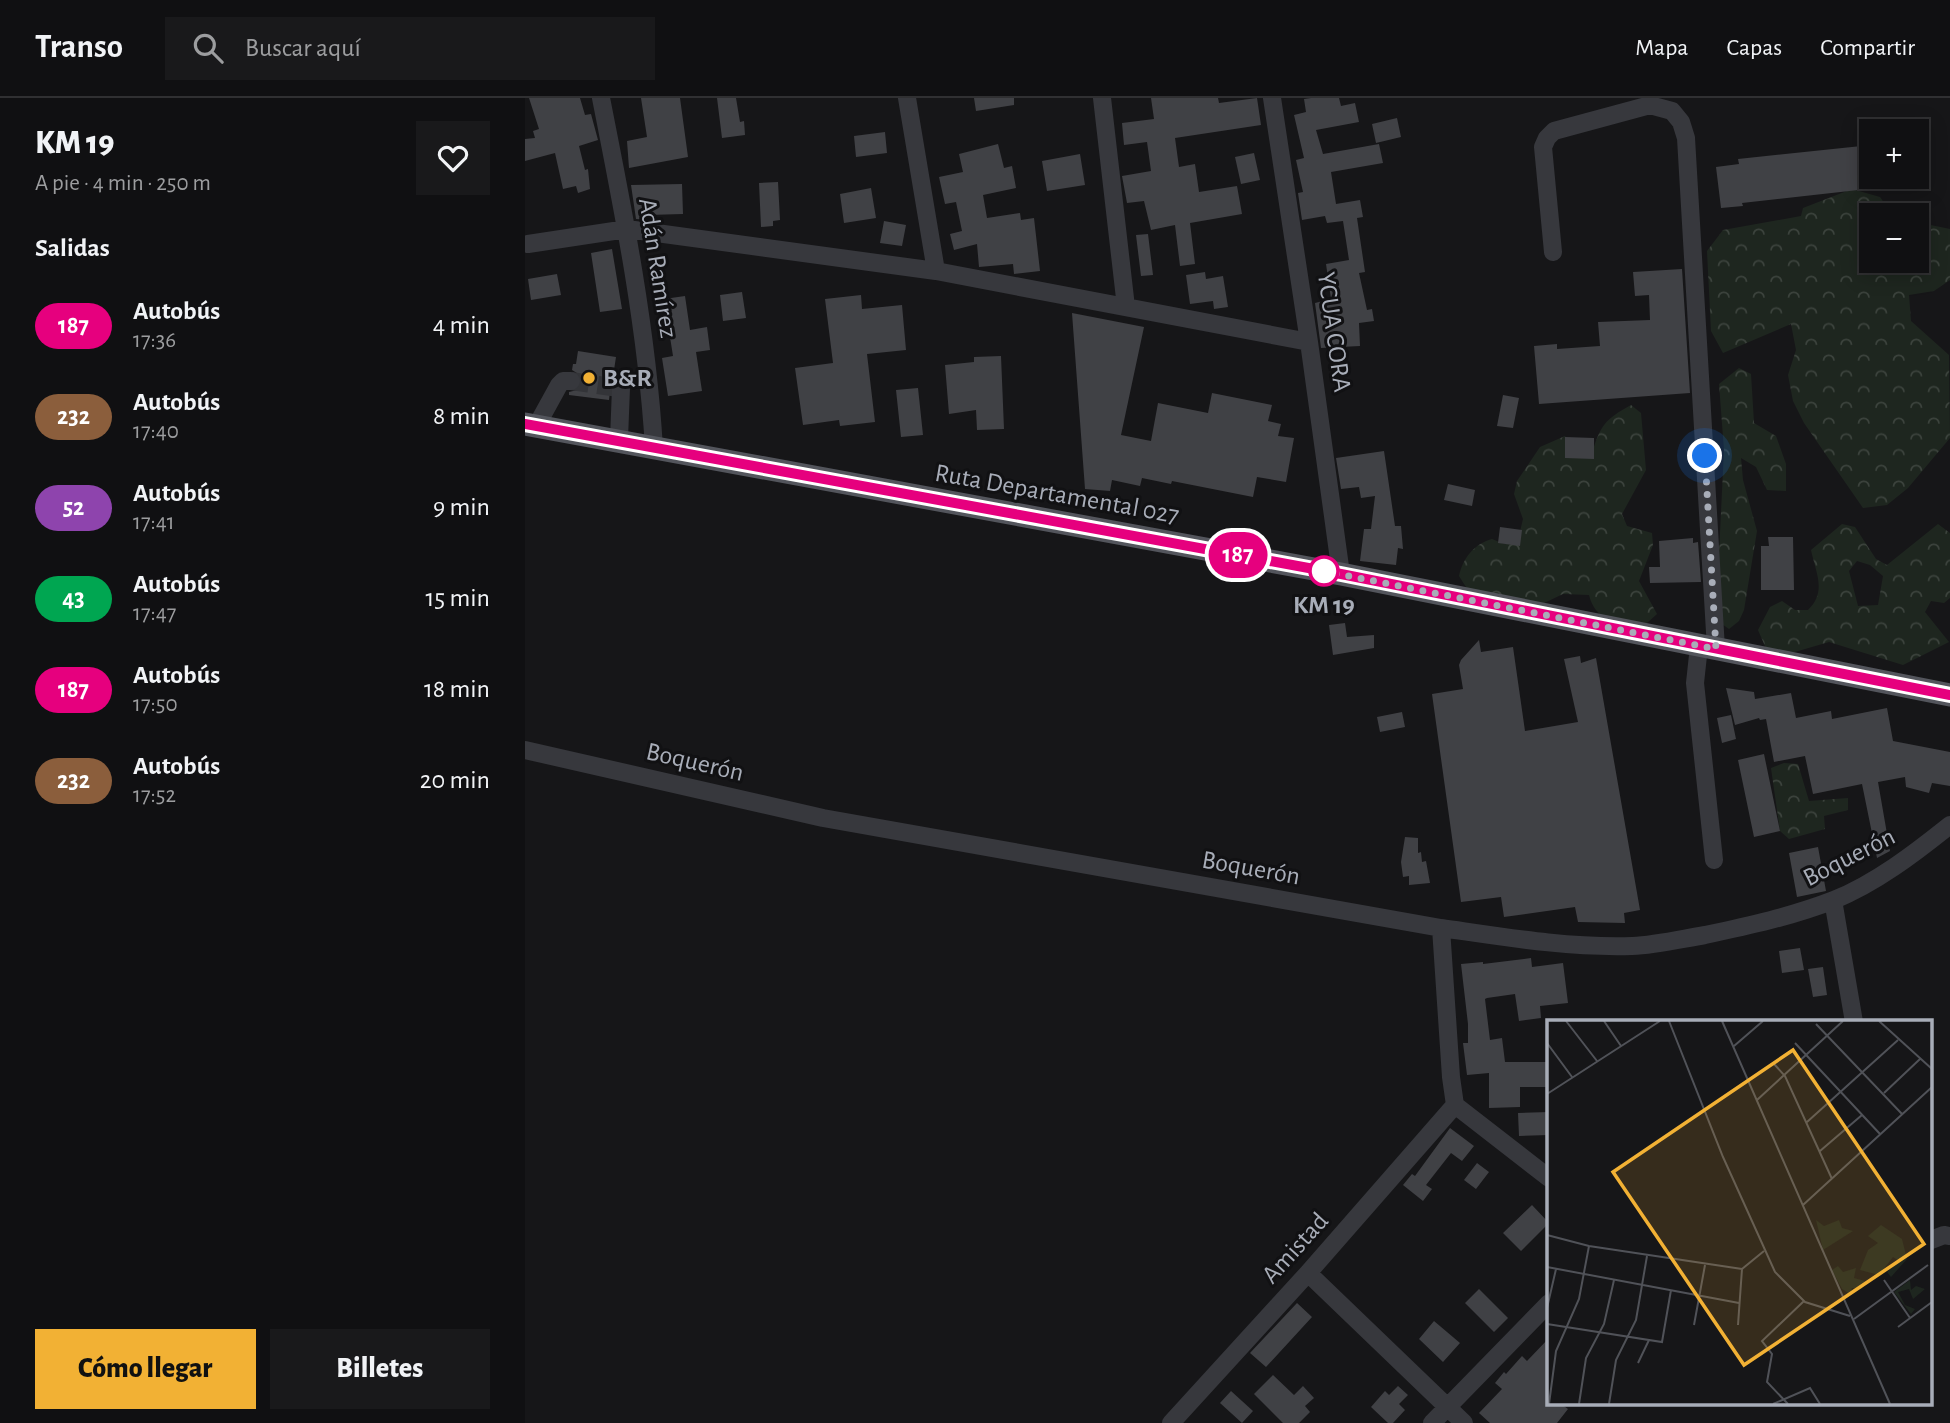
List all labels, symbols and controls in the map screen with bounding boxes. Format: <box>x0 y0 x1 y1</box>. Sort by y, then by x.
search box <box>165 17 655 80</box>
icon: search <box>189 29 227 67</box>
text: Transo <box>35 31 123 64</box>
text: Buscar aquí <box>245 35 361 61</box>
text: Mapa <box>1635 36 1688 60</box>
text: Capas <box>1726 36 1782 60</box>
text: Compartir <box>1820 36 1915 60</box>
map controls <box>1859 119 1929 273</box>
button: + <box>1859 119 1929 189</box>
button: heart <box>416 121 490 195</box>
text: KM 19 <box>35 127 114 160</box>
text: A pie · 4 min · 250 m <box>35 172 211 195</box>
street label: Adán Ramírez <box>634 196 682 340</box>
button: − <box>1859 203 1929 273</box>
text: Salidas <box>35 235 110 261</box>
street label: YCUA CORA <box>1313 270 1355 394</box>
text: Autobús <box>133 298 220 324</box>
text: 4 min <box>433 312 490 338</box>
text: 187 <box>58 314 89 338</box>
text: 17:36 <box>133 329 176 352</box>
place label: B&R <box>603 365 652 391</box>
marker: B&R <box>581 370 597 386</box>
text: Autobús <box>133 389 220 415</box>
text: 8 min <box>433 403 490 429</box>
text: 232 <box>57 405 90 429</box>
text: 17:40 <box>133 420 179 443</box>
your location <box>1687 438 1722 473</box>
street label: Ruta Departamental 027 <box>933 460 1181 528</box>
text: Autobús <box>133 480 220 506</box>
text: 9 min <box>433 494 490 520</box>
text: 52 <box>63 496 84 520</box>
text: 17:41 <box>133 511 175 534</box>
line badge: 187 <box>1198 532 1278 578</box>
text: 187 <box>1223 543 1253 567</box>
marker: KM 19 <box>1309 556 1339 586</box>
text: Autobús <box>133 571 220 597</box>
text: 15 min <box>425 585 490 611</box>
text: 43 <box>62 587 85 611</box>
place label: KM 19 <box>1293 592 1355 618</box>
text: 17:47 <box>133 602 176 625</box>
text: Autobús <box>133 662 220 688</box>
text: 18 min <box>424 676 490 702</box>
text: 187 <box>58 678 89 702</box>
text: 17:50 <box>133 693 178 716</box>
street label: Boquerón <box>644 738 746 786</box>
text: Autobús <box>133 753 220 779</box>
text: 20 min <box>420 767 490 793</box>
text: 232 <box>57 769 90 793</box>
text: 17:52 <box>133 784 176 807</box>
street label: Boquerón <box>1799 823 1899 891</box>
street label: Boquerón <box>1200 847 1302 889</box>
inset map <box>1547 1020 1933 1406</box>
street label: Amistad <box>1257 1208 1333 1288</box>
button: Cómo llegar <box>35 1329 256 1409</box>
button: Billetes <box>270 1329 490 1409</box>

